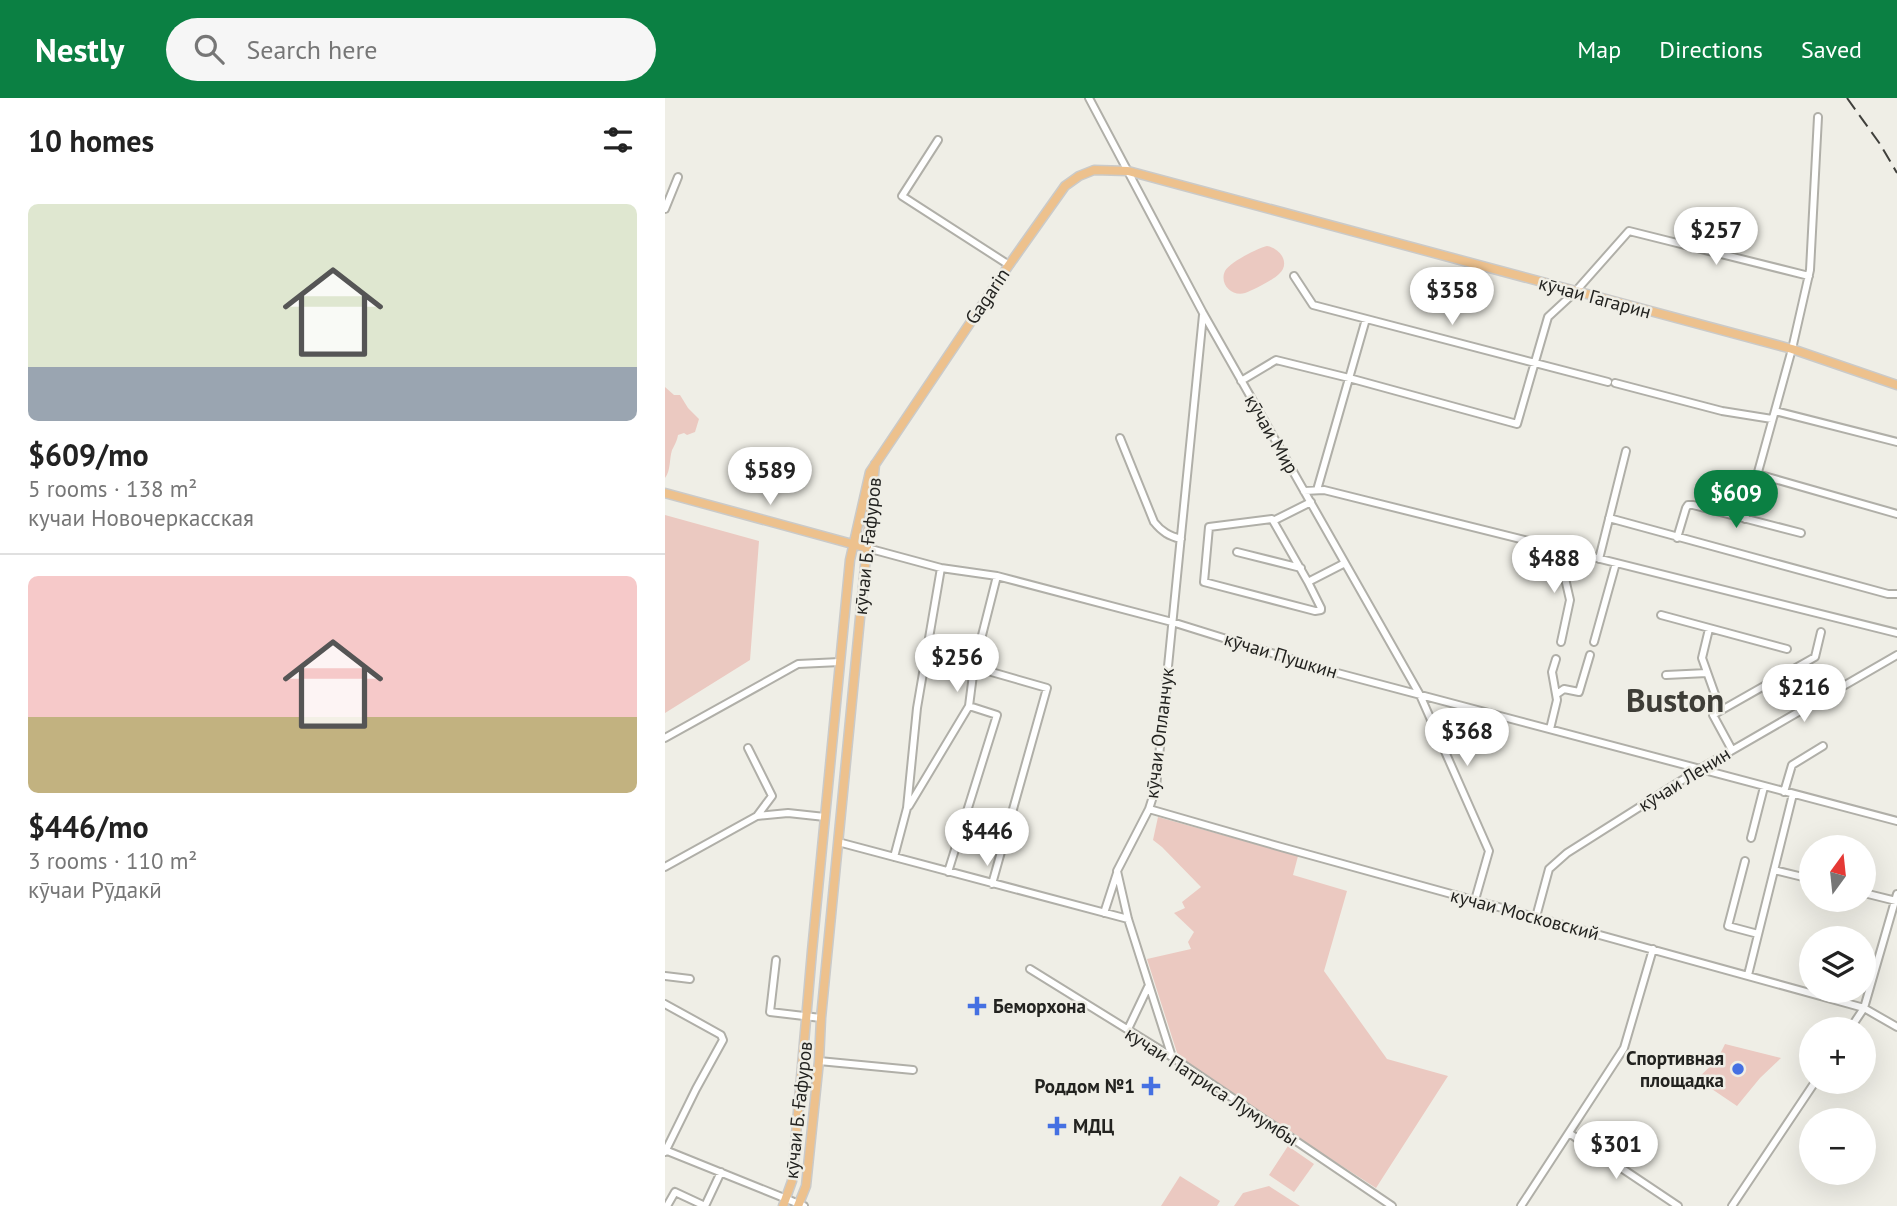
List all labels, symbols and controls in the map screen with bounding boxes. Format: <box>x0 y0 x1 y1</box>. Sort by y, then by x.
search box <box>166 18 656 81</box>
text: Nestly <box>35 28 124 71</box>
icon: search <box>190 30 228 68</box>
text: Search here <box>246 33 378 66</box>
text: Map <box>1577 34 1621 65</box>
text: Directions <box>1659 34 1763 65</box>
text: Saved <box>1801 34 1862 65</box>
text: 10 homes <box>28 121 154 160</box>
icon: filters <box>599 121 637 159</box>
pin: $257 <box>1675 208 1757 267</box>
text: $257 <box>1690 215 1742 244</box>
icon: home <box>270 249 396 375</box>
street label: Gagarin <box>960 263 1014 329</box>
pin: $358 <box>1411 268 1493 327</box>
street label: кӯчаи Гагарин <box>1536 271 1654 323</box>
text: $358 <box>1426 275 1478 304</box>
street label: кӯчаи Мир <box>1240 390 1304 478</box>
text: $609/mo <box>28 435 149 474</box>
pin: $589 <box>729 448 811 507</box>
text: $589 <box>744 455 796 484</box>
pin: $609 <box>1695 470 1777 530</box>
text: 5 rooms · 138 m² <box>28 474 197 503</box>
street label: кӯчаи Б. Ғафуров <box>848 476 886 616</box>
text: $609 <box>1710 478 1762 507</box>
text: кучаи Новочеркасская <box>28 503 254 532</box>
pin: $488 <box>1513 536 1595 595</box>
text: $488 <box>1528 543 1580 572</box>
icon: home <box>270 621 396 747</box>
street label: кӯчаи Пушкин <box>1221 626 1341 684</box>
pin: $256 <box>916 634 998 694</box>
text: $256 <box>931 642 983 671</box>
pin: $216 <box>1763 664 1845 724</box>
street label: кӯчаи Опланчук <box>1139 666 1179 800</box>
text: $216 <box>1778 672 1830 701</box>
district label: Buston <box>1626 678 1724 721</box>
pin: $368 <box>1426 708 1508 768</box>
text: $368 <box>1441 716 1493 745</box>
street label: кӯчаи Ленин <box>1633 741 1735 817</box>
text: $446/mo <box>28 807 149 846</box>
pin: $446 <box>946 808 1028 868</box>
text: $446 <box>961 816 1013 845</box>
north arrow <box>1799 835 1876 912</box>
map controls <box>1799 835 1876 1185</box>
text: 3 rooms · 110 m² <box>28 846 197 875</box>
text: кӯчаи Рӯдакӣ <box>28 875 162 904</box>
street label: кучаи Московский <box>1448 883 1602 945</box>
button: layers <box>1799 926 1876 1003</box>
place label: Беморхона <box>993 994 1086 1018</box>
marker: Беморхона <box>967 996 987 1016</box>
button: + <box>1799 1017 1876 1094</box>
street label: кучаи Патриса Лумумбы <box>1121 1021 1303 1151</box>
street label: кӯчаи Б. Ғафуров <box>779 1040 817 1180</box>
place label: Спортивная площадка <box>1626 1046 1724 1092</box>
marker: Спортивная площадка <box>1730 1061 1746 1077</box>
place label: Роддом №1 <box>1035 1074 1135 1098</box>
marker: Роддом №1 <box>1141 1076 1161 1096</box>
button: − <box>1799 1108 1876 1185</box>
place label: МДЦ <box>1073 1114 1114 1138</box>
marker: МДЦ <box>1047 1116 1067 1136</box>
pin: $301 <box>1575 1122 1657 1181</box>
text: $301 <box>1590 1129 1642 1158</box>

